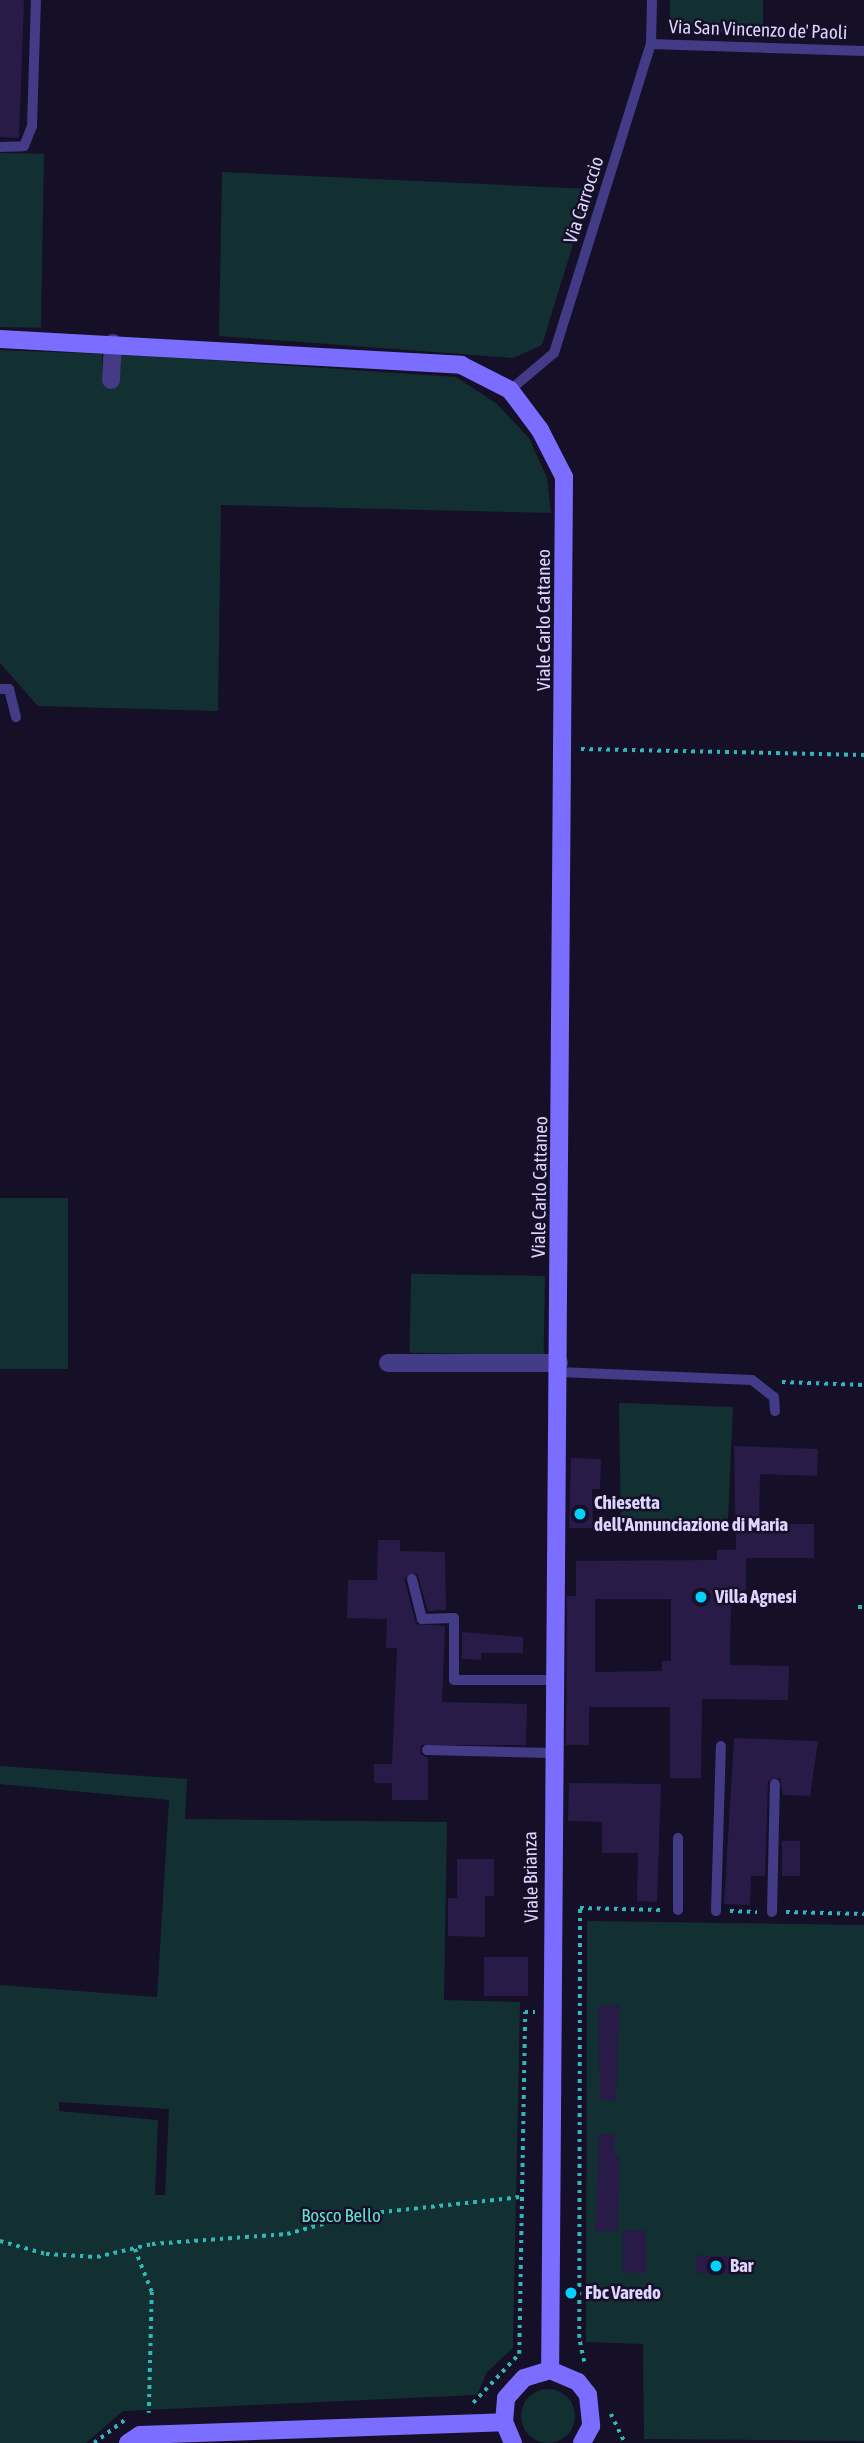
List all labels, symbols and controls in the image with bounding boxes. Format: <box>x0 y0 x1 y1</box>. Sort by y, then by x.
street label: Via San Vincenzo de' Paoli <box>668 15 848 45</box>
street label: Via Carroccio <box>559 154 609 246</box>
street label: Viale Carlo Cattaneo <box>533 549 555 691</box>
street label: Viale Carlo Cattaneo <box>527 1116 553 1258</box>
place label: Chiesetta dell'Annunciazione di Maria <box>594 1492 788 1536</box>
marker: Chiesetta dell'Annunciazione di Maria <box>572 1506 588 1522</box>
place label: Villa Agnesi <box>715 1586 797 1608</box>
marker: Villa Agnesi <box>693 1589 709 1605</box>
street label: Viale Brianza <box>519 1831 543 1923</box>
park label: Bosco Bello <box>301 2205 381 2227</box>
place label: Bar <box>730 2255 753 2277</box>
marker: Bar <box>708 2258 724 2274</box>
place label: Fbc Varedo <box>585 2282 661 2304</box>
marker: Fbc Varedo <box>563 2285 579 2301</box>

